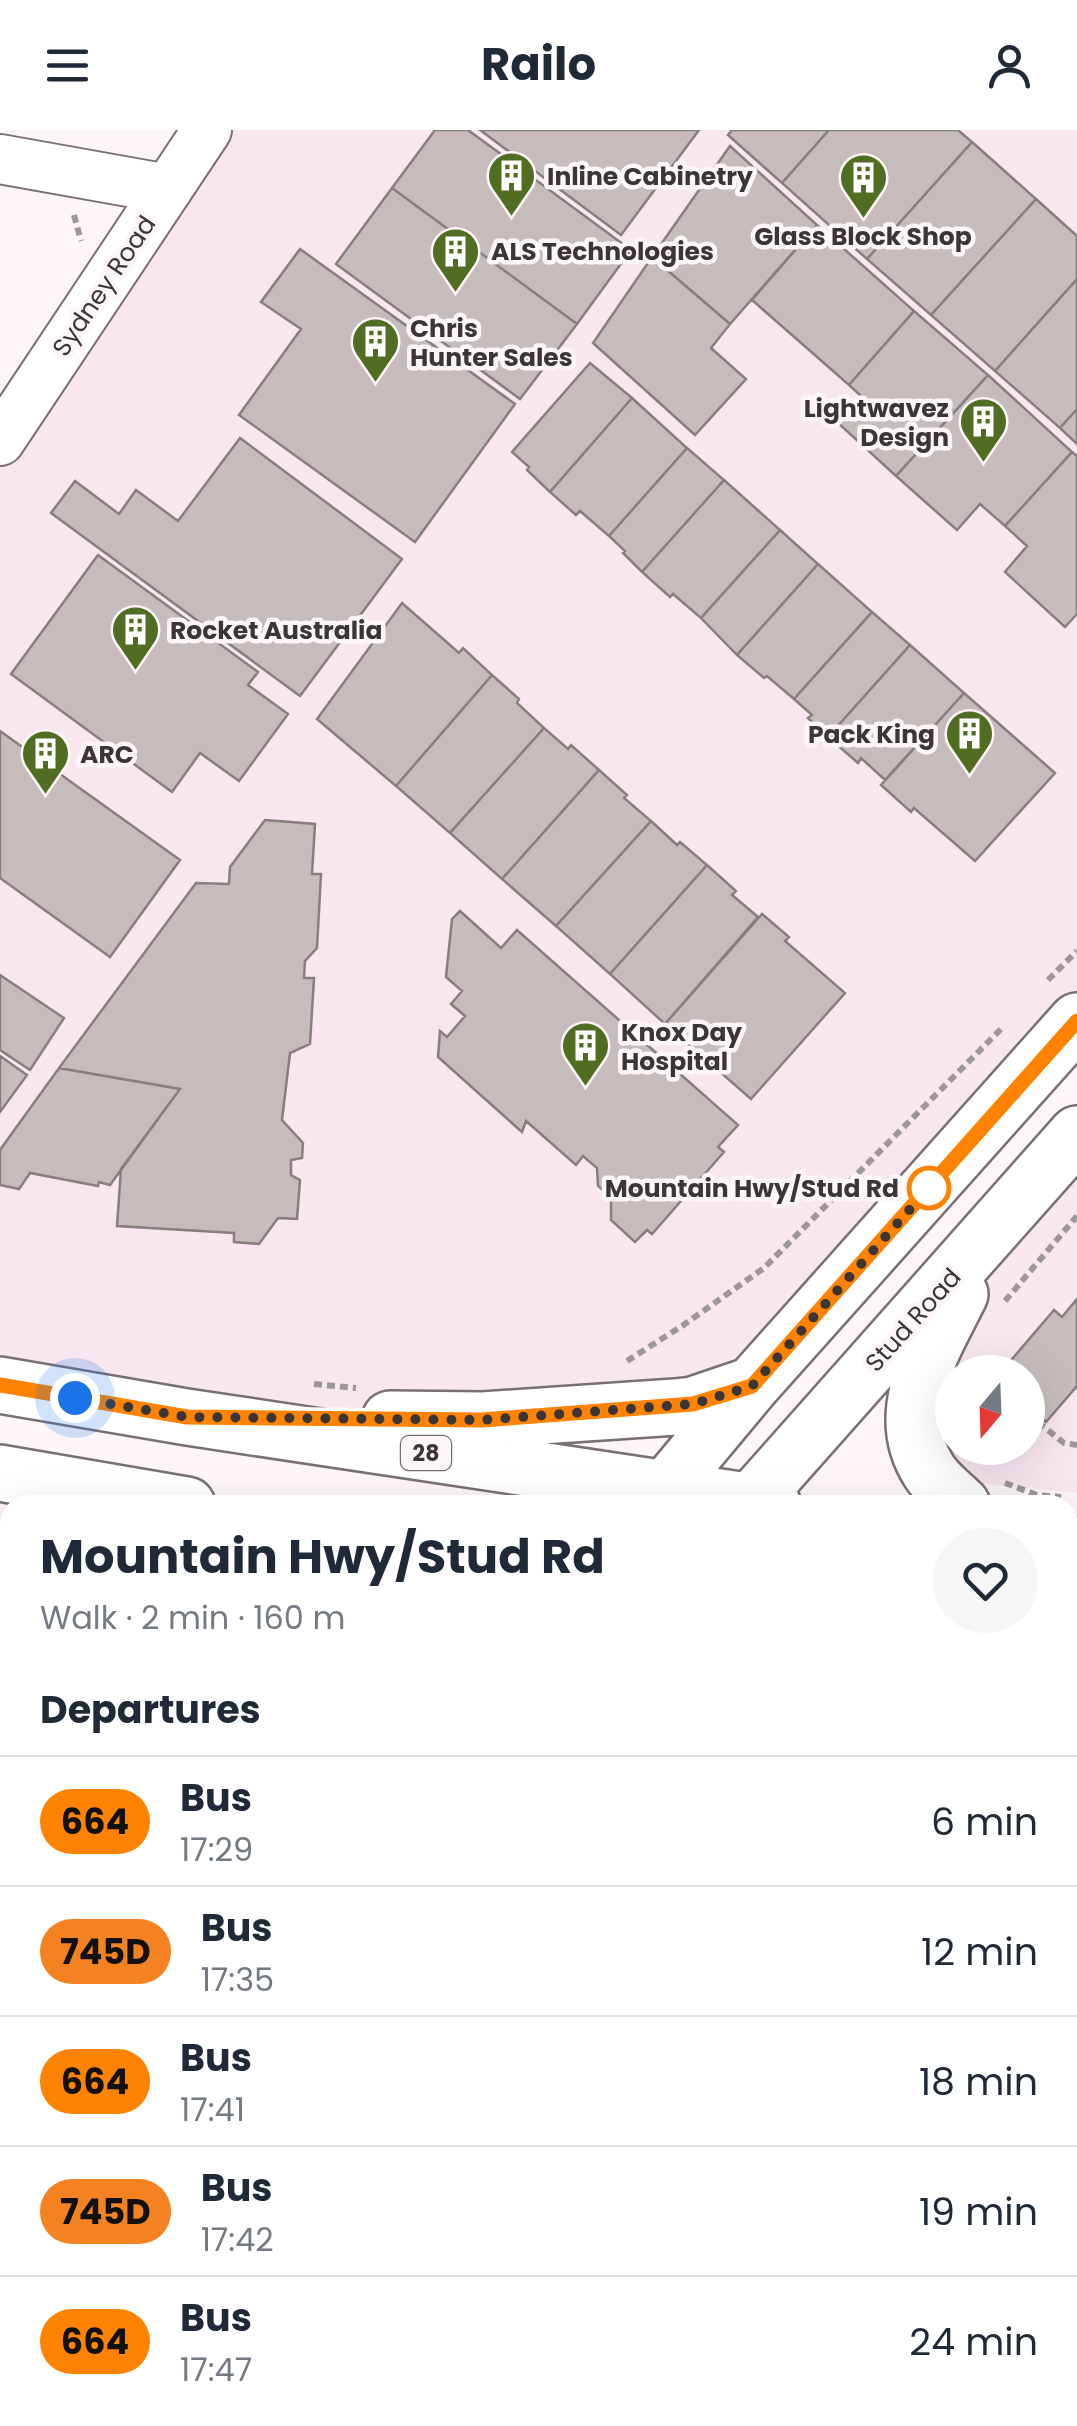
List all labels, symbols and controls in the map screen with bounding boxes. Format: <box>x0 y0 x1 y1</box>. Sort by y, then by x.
text: Railo <box>481 33 596 96</box>
icon: menu <box>40 38 95 93</box>
icon: person <box>982 38 1037 93</box>
building icon: Inline Cabinetry <box>486 150 538 218</box>
building icon: Glass Block Shop <box>837 152 889 220</box>
place label: Inline Cabinetry <box>547 159 753 194</box>
street label: Sydney Road <box>44 209 164 363</box>
place label: Glass Block Shop <box>754 219 972 254</box>
building icon: ALS Technologies <box>430 225 482 293</box>
place label: ALS Technologies <box>491 234 714 269</box>
place label: Chris Hunter Sales <box>410 311 573 375</box>
building icon: Chris Hunter Sales <box>349 316 401 384</box>
place label: Lightwavez Design <box>804 391 949 455</box>
building icon: Lightwavez Design <box>958 396 1010 464</box>
building icon: Rocket Australia <box>109 604 161 672</box>
place label: Rocket Australia <box>170 613 382 648</box>
building icon: Pack King <box>944 708 996 776</box>
place label: Pack King <box>808 717 935 752</box>
building icon: ARC <box>19 728 71 796</box>
place label: ARC <box>80 737 134 772</box>
place label: Knox Day Hospital <box>621 1015 742 1079</box>
building icon: Knox Day Hospital <box>560 1020 612 1088</box>
marker: Mountain Hwy/Stud Rd <box>908 1167 950 1209</box>
place label: Mountain Hwy/Stud Rd <box>605 1171 899 1206</box>
street label: Stud Road <box>857 1261 969 1379</box>
north arrow <box>935 1355 1045 1465</box>
map controls <box>935 1355 1045 1465</box>
your location <box>50 1373 100 1423</box>
road number: 28 <box>401 1436 451 1470</box>
text: Mountain Hwy/Stud Rd <box>40 1523 605 1590</box>
button: heart <box>933 1528 1038 1633</box>
text: Walk · 2 min · 160 m <box>40 1595 345 1640</box>
text: Departures <box>40 1683 261 1736</box>
text: Bus <box>180 1771 252 1824</box>
text: 6 min <box>931 1795 1038 1848</box>
text: 664 <box>61 1797 129 1846</box>
text: 17:29 <box>180 1827 253 1872</box>
text: Bus <box>201 1901 272 1954</box>
text: 12 min <box>921 1925 1038 1978</box>
text: 745D <box>60 1927 151 1976</box>
text: 17:35 <box>201 1957 274 2002</box>
text: Bus <box>180 2031 252 2084</box>
text: 18 min <box>919 2055 1038 2108</box>
text: 664 <box>61 2057 129 2106</box>
text: 17:41 <box>180 2087 245 2132</box>
text: Bus <box>201 2161 272 2214</box>
text: 19 min <box>919 2185 1038 2238</box>
text: 745D <box>60 2187 151 2236</box>
text: 17:42 <box>201 2217 274 2262</box>
text: Bus <box>180 2291 252 2344</box>
text: 24 min <box>909 2315 1038 2368</box>
text: 664 <box>61 2317 129 2366</box>
text: 17:47 <box>180 2347 252 2392</box>

